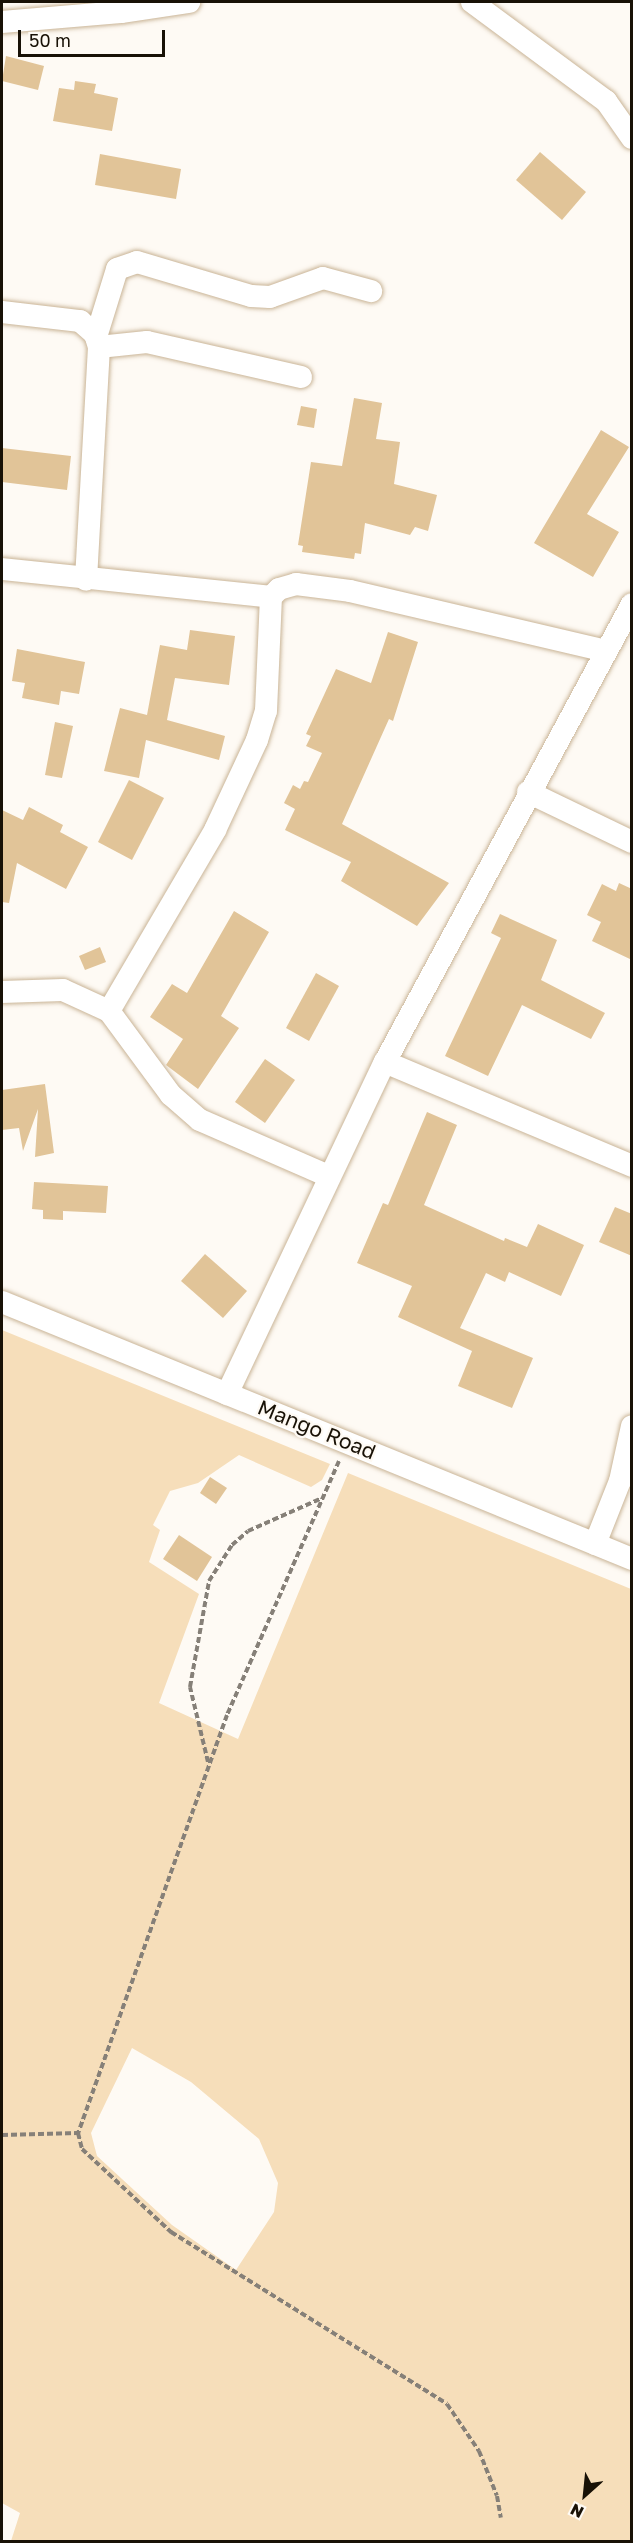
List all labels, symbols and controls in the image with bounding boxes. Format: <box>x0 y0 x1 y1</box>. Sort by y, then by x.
scale bar <box>21 18 168 56</box>
text: 50 m <box>29 29 71 51</box>
street label: Mango Road <box>254 1394 380 1464</box>
north arrow <box>555 2465 615 2525</box>
text: N <box>567 2499 587 2523</box>

